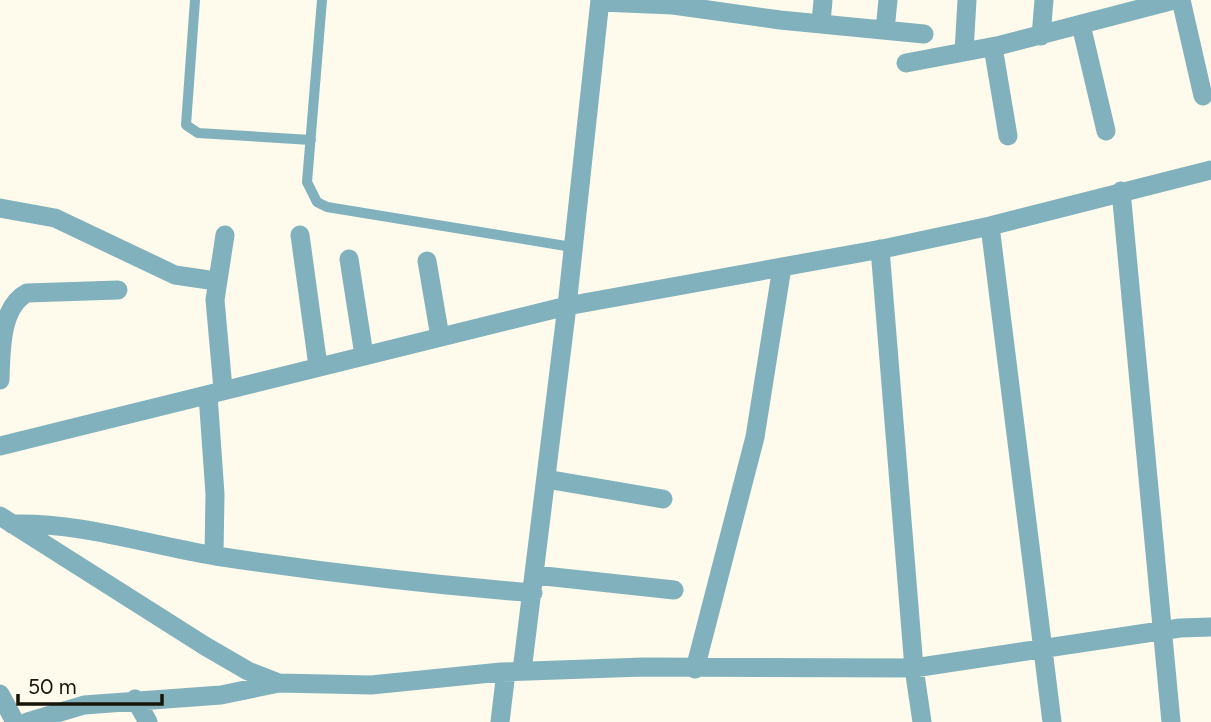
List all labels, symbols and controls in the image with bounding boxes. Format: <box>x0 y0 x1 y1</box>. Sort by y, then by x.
scale bar <box>18 662 161 706</box>
text: 50 m <box>28 674 77 699</box>

